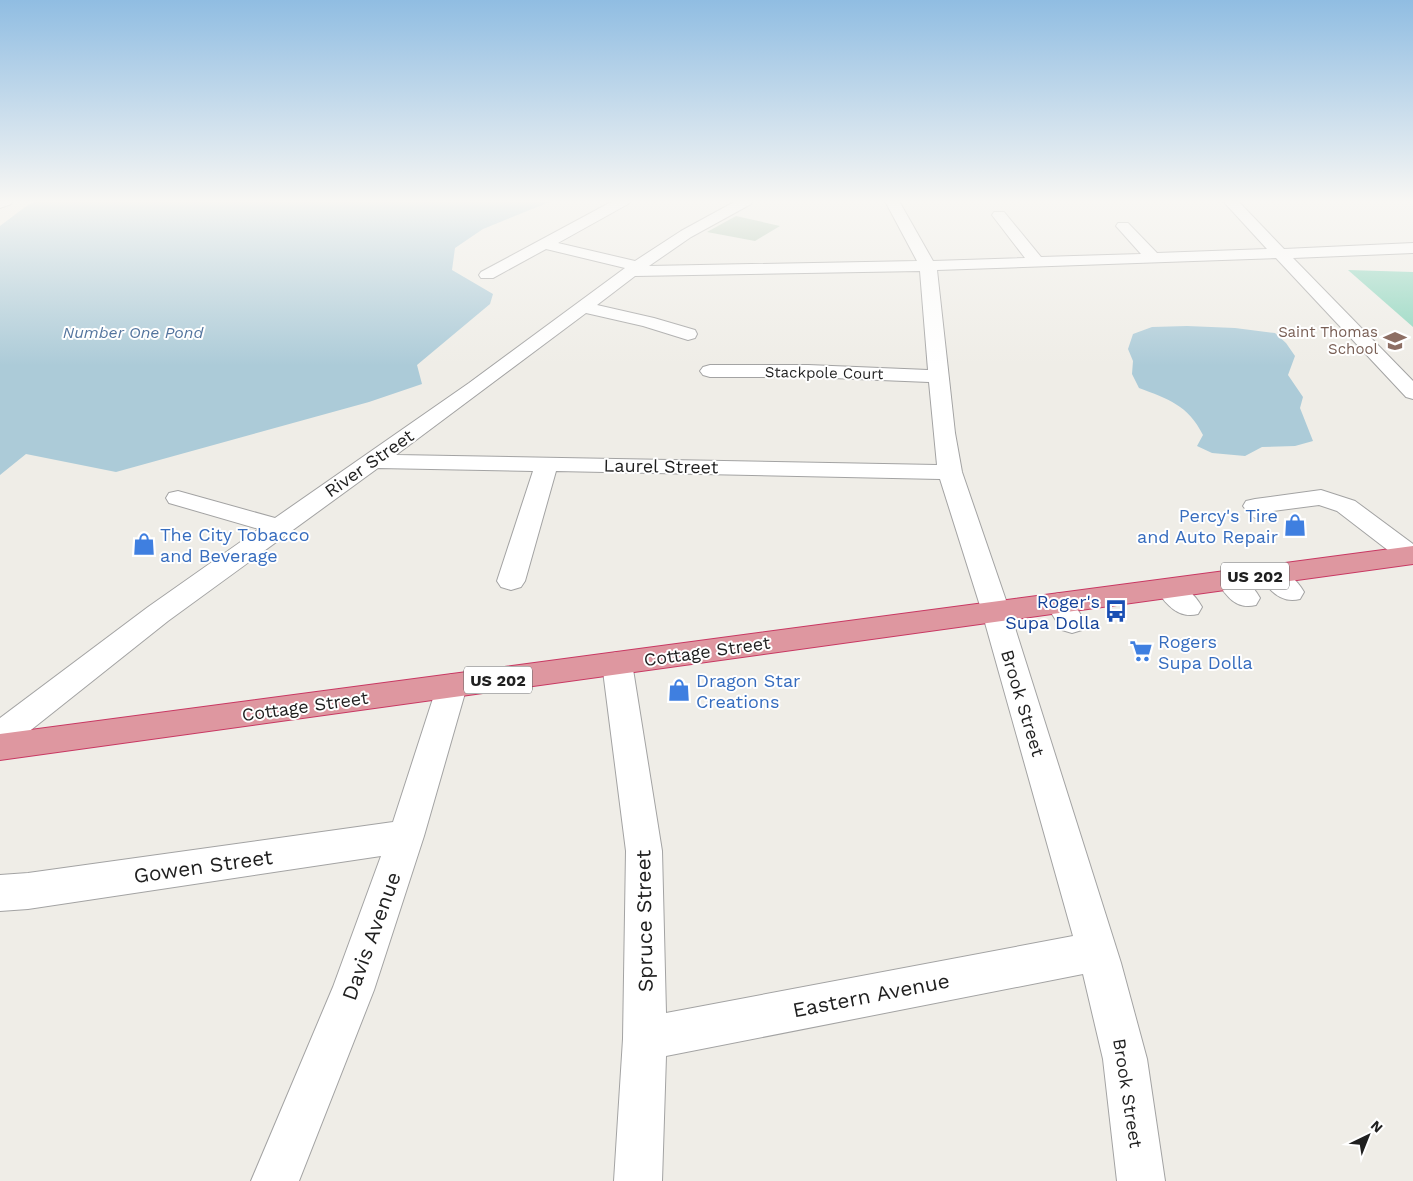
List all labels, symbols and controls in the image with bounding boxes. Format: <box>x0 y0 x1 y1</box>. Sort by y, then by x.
water label: Number One Pond <box>63 323 204 342</box>
place label: Saint Thomas School <box>1278 323 1378 358</box>
school or university icon: Saint Thomas School <box>1382 328 1408 354</box>
street label: Stackpole Court <box>765 363 884 383</box>
street label: River Street <box>321 424 418 501</box>
street label: Laurel Street <box>603 455 719 478</box>
place label: Percy's Tire and Auto Repair <box>1137 505 1278 547</box>
shop icon: Percy's Tire and Auto Repair <box>1282 512 1308 538</box>
place label: The City Tobacco and Beverage <box>160 524 309 566</box>
shop icon: The City Tobacco and Beverage <box>131 531 157 557</box>
road number: US 202 <box>1221 562 1289 590</box>
place label: Roger's Supa Dolla <box>1005 591 1100 633</box>
bus stop icon: Roger's Supa Dolla <box>1103 598 1129 624</box>
place label: Rogers Supa Dolla <box>1158 631 1253 673</box>
street label: Cottage Street <box>642 632 772 670</box>
supermarket icon: Rogers Supa Dolla <box>1128 638 1154 664</box>
street label: Brook Street <box>997 647 1049 759</box>
road number: US 202 <box>464 666 532 694</box>
place label: Dragon Star Creations <box>696 670 800 712</box>
shop icon: Dragon Star Creations <box>666 677 692 703</box>
street label: Cottage Street <box>240 687 370 725</box>
street label: Gowen Street <box>132 844 274 888</box>
street label: Spruce Street <box>630 849 658 992</box>
street label: Davis Avenue <box>336 868 406 1004</box>
street label: Eastern Avenue <box>790 968 952 1022</box>
street label: Brook Street <box>1109 1037 1147 1150</box>
north arrow <box>1343 1111 1393 1161</box>
text: N <box>1368 1117 1386 1136</box>

